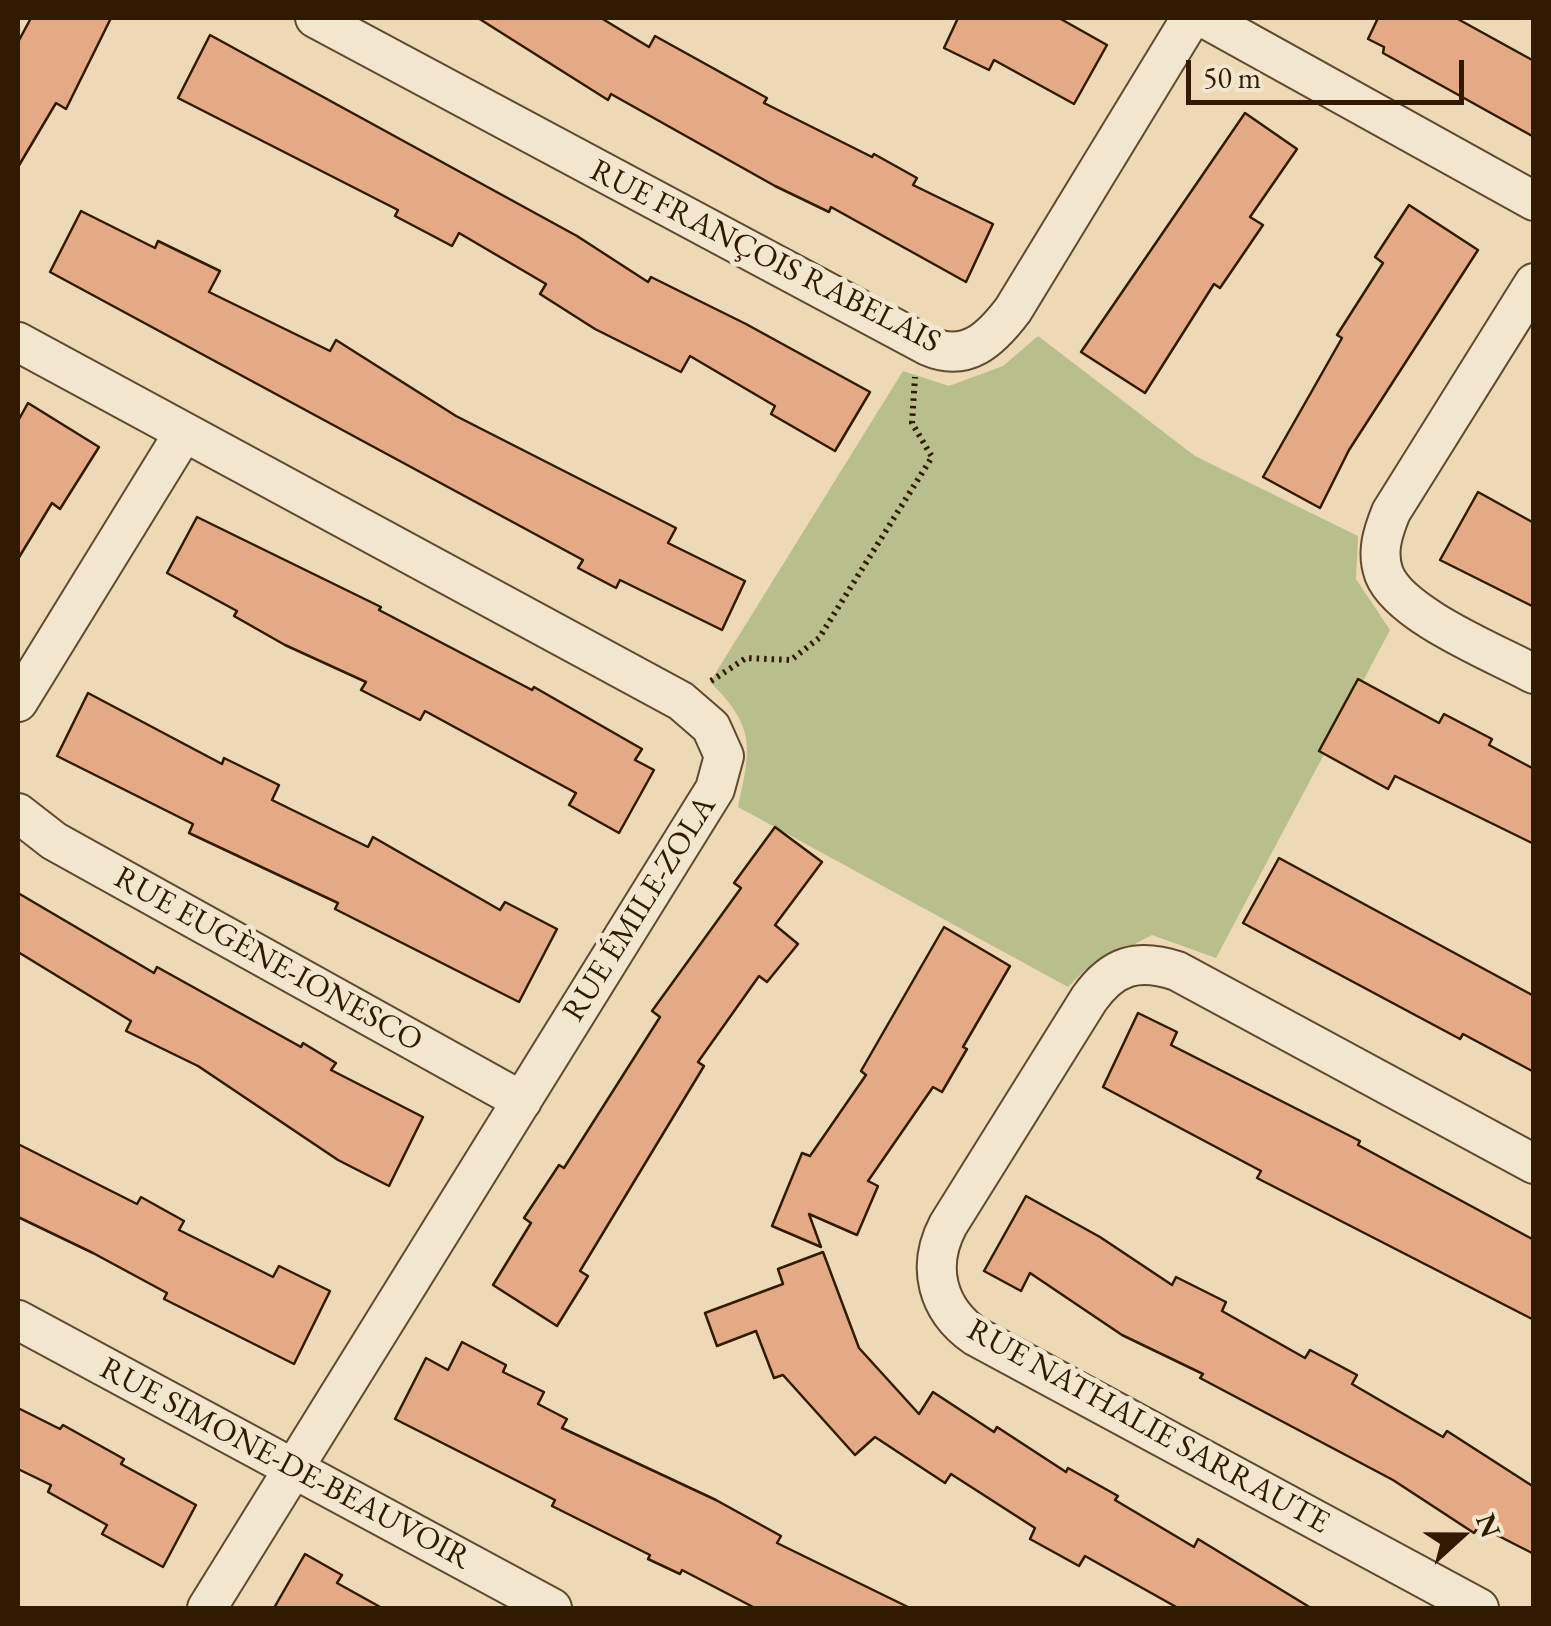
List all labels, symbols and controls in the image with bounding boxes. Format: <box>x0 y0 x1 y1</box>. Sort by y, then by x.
scale bar <box>1191 40 1468 102</box>
text: 50 m <box>1203 58 1261 97</box>
street label: RUE FRANÇOIS RABELAIS <box>584 152 946 362</box>
street label: RUE ÉMILE-ZOLA <box>555 789 725 1029</box>
street label: RUE EUGÈNE-IONESCO <box>107 859 429 1061</box>
street label: RUE NATHALIE SARRAUTE <box>960 1311 1336 1543</box>
street label: RUE SIMONE-DE-BEAUVOIR <box>93 1350 477 1578</box>
north arrow <box>1411 1486 1511 1586</box>
text: N <box>1468 1508 1510 1542</box>

